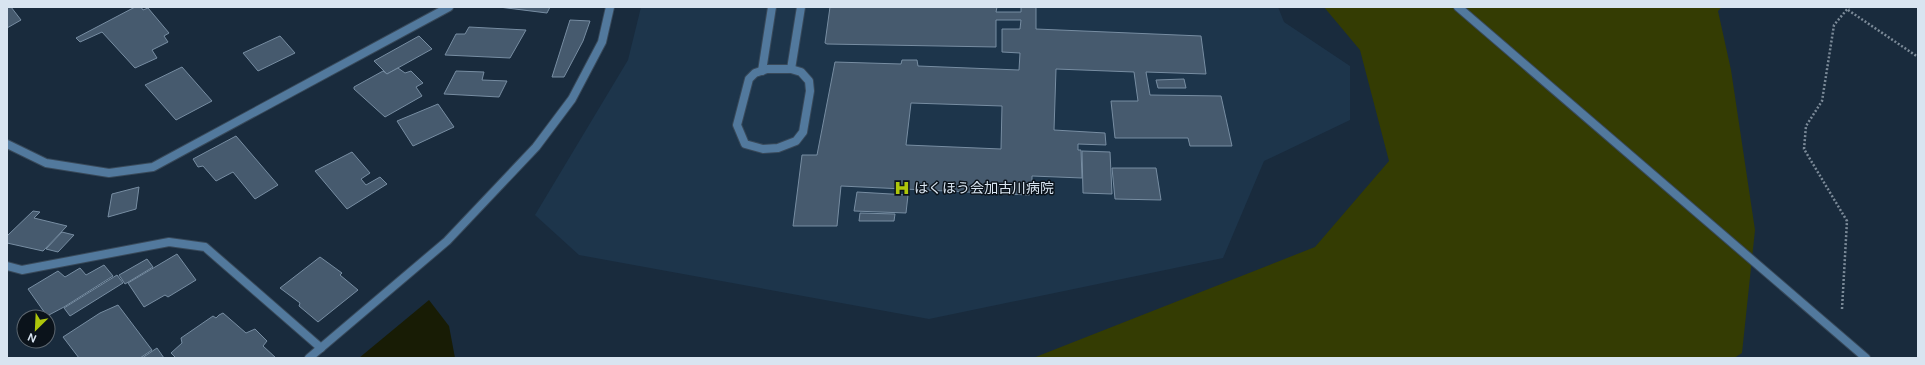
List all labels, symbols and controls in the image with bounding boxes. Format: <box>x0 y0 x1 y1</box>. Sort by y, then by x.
hospital icon: はくほう会加古川病院 <box>893 179 911 197</box>
place label: はくほう会加古川病院 <box>914 179 1054 197</box>
north arrow <box>16 309 56 349</box>
text: N <box>25 330 38 346</box>

